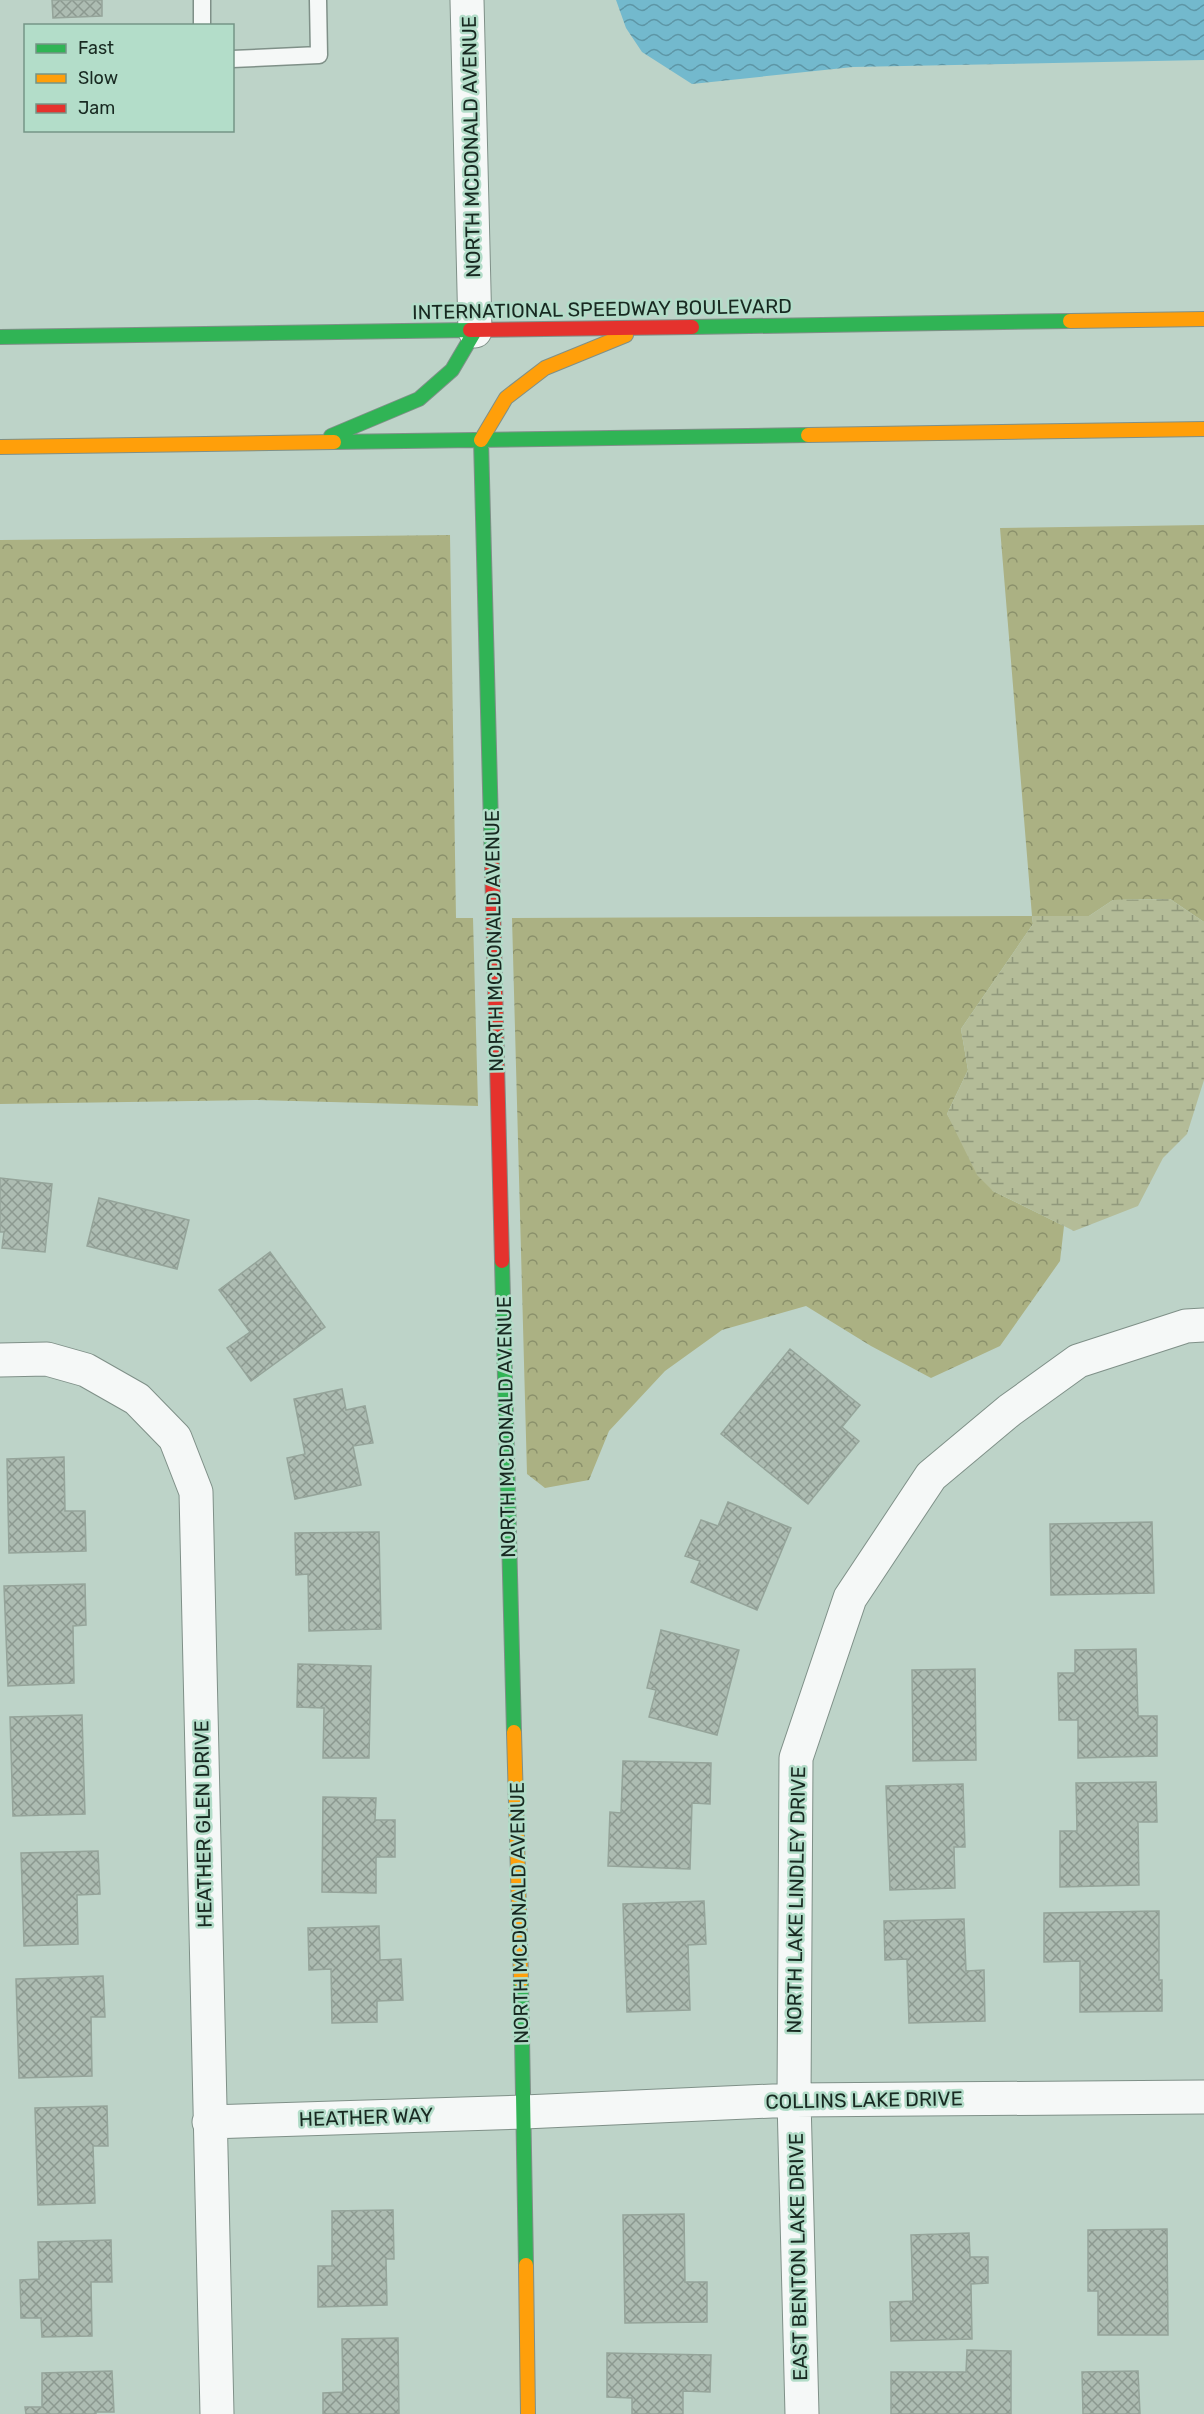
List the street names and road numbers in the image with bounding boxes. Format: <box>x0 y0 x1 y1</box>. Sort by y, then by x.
street label: NORTH MCDONALD AVENUE <box>457 16 485 278</box>
street label: INTERNATIONAL SPEEDWAY BOULEVARD <box>412 294 792 324</box>
street label: NORTH MCDONALD AVENUE <box>480 810 508 1072</box>
street label: NORTH MCDONALD AVENUE <box>492 1296 520 1558</box>
street label: HEATHER GLEN DRIVE <box>189 1720 217 1928</box>
street label: NORTH LAKE LINDLEY DRIVE <box>782 1766 810 2034</box>
street label: NORTH MCDONALD AVENUE <box>505 1782 533 2044</box>
street label: COLLINS LAKE DRIVE <box>765 2086 963 2114</box>
street label: HEATHER WAY <box>298 2103 434 2131</box>
street label: EAST BENTON LAKE DRIVE <box>784 2133 812 2381</box>

